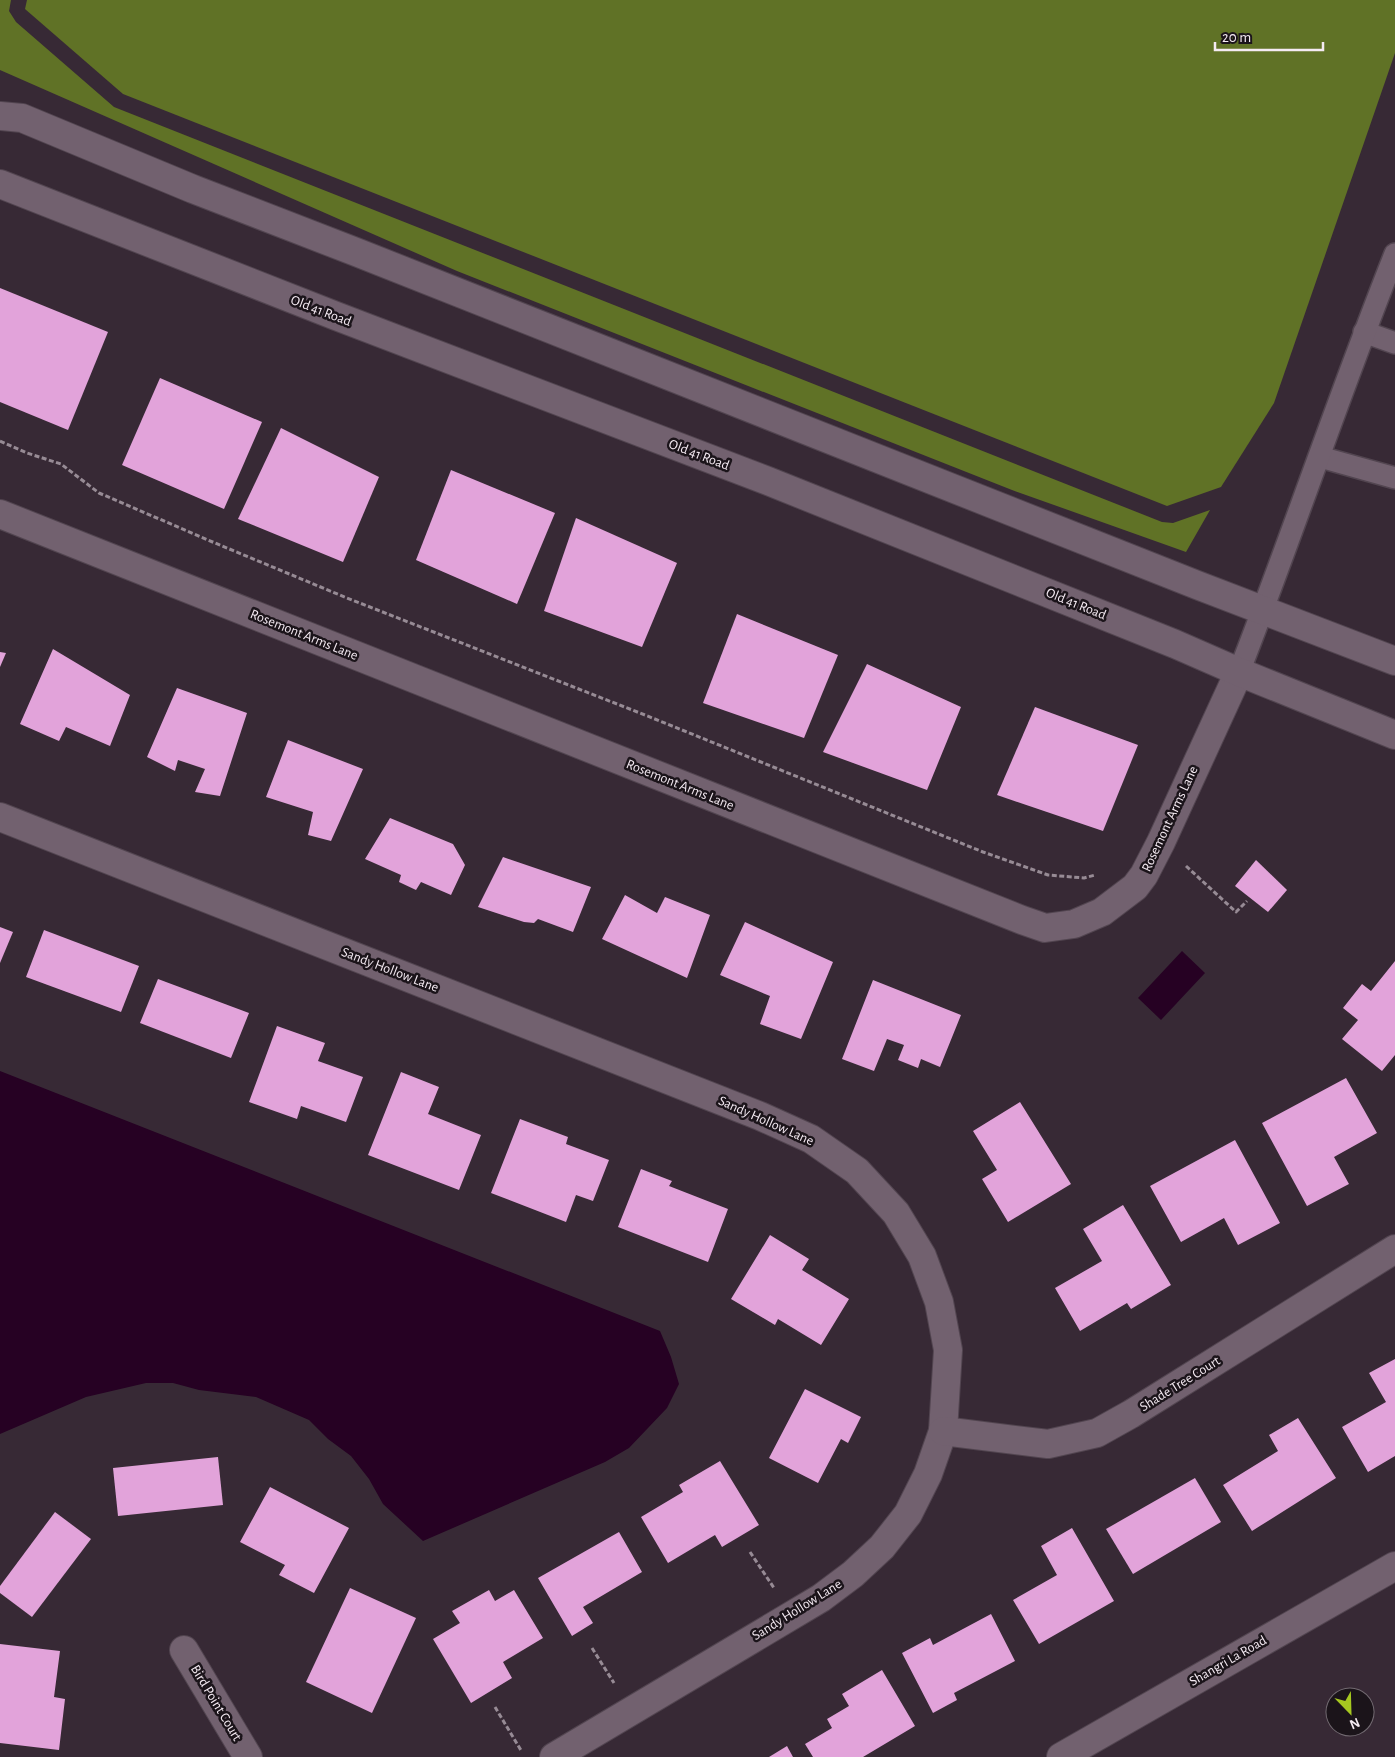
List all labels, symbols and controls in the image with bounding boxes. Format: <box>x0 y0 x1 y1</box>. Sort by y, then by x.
scale bar <box>1215 20 1322 52</box>
text: 20 m <box>1222 30 1251 45</box>
street label: Old 41 Road <box>289 293 353 329</box>
street label: Old 41 Road <box>667 437 731 473</box>
street label: Old 41 Road <box>1044 586 1108 622</box>
street label: Rosemont Arms Lane <box>248 607 360 663</box>
street label: Rosemont Arms Lane <box>624 757 736 813</box>
street label: Rosemont Arms Lane <box>1139 764 1201 874</box>
street label: Sandy Hollow Lane <box>340 945 440 995</box>
street label: Sandy Hollow Lane <box>716 1094 816 1148</box>
street label: Shade Tree Court <box>1137 1353 1223 1414</box>
street label: Sandy Hollow Lane <box>750 1577 844 1643</box>
street label: Shangri La Road <box>1187 1633 1269 1689</box>
street label: Bird Point Court <box>188 1663 244 1744</box>
north arrow <box>1325 1687 1375 1737</box>
text: N <box>1347 1715 1362 1731</box>

